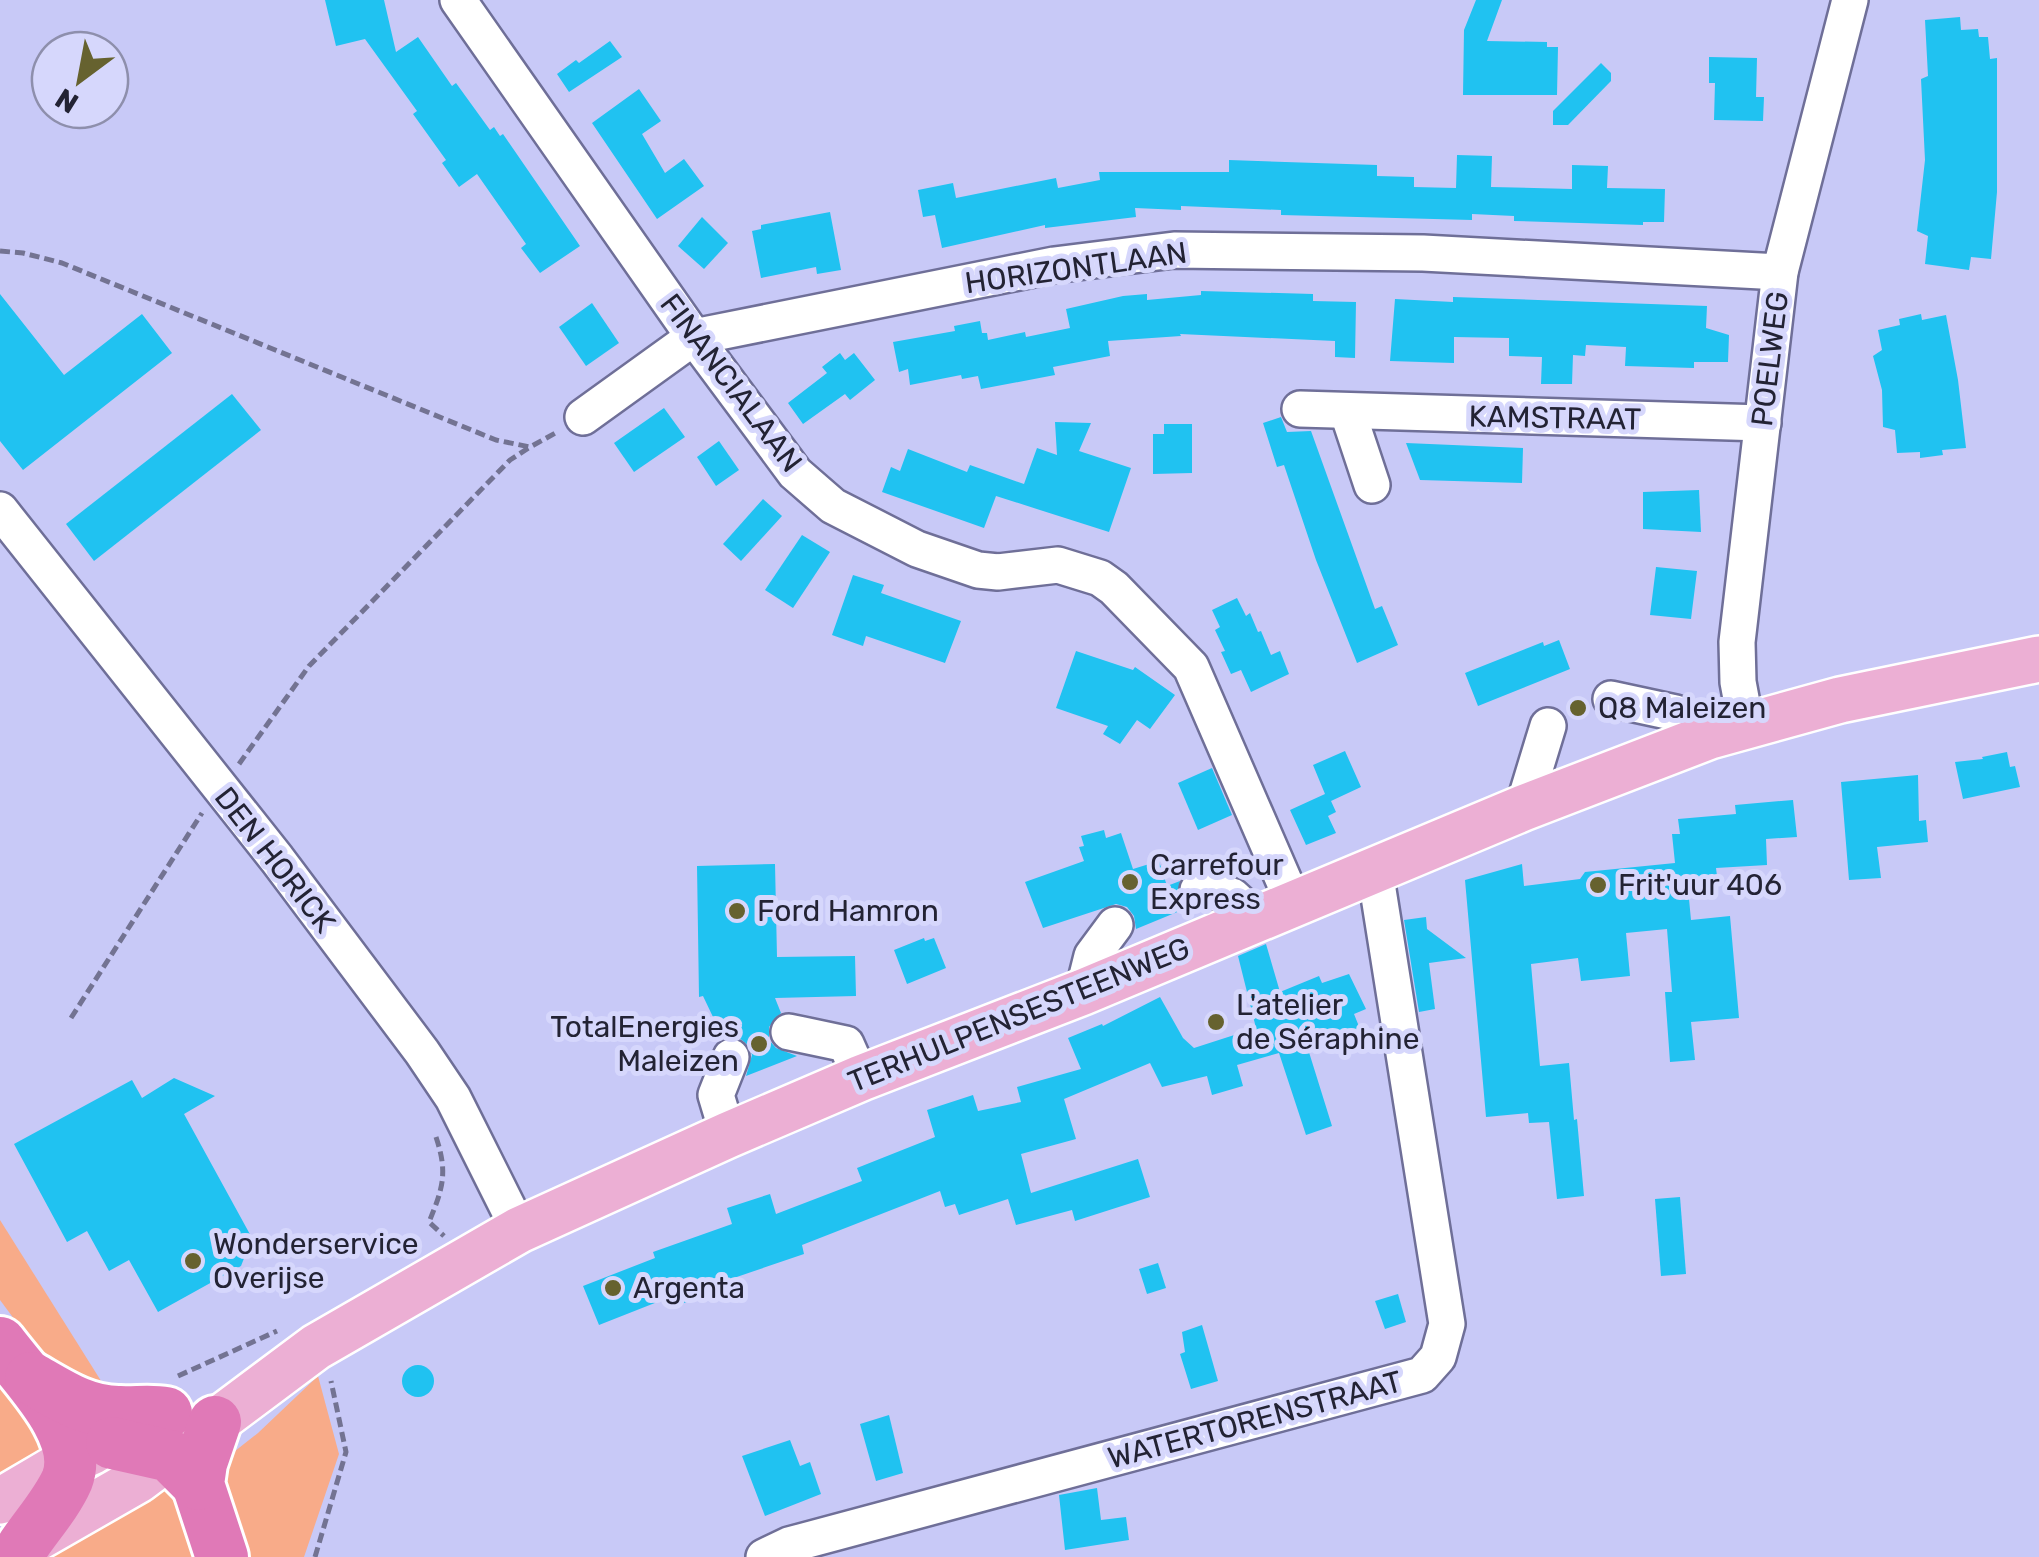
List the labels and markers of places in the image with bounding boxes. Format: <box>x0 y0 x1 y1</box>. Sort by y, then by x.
place label: Q8 Maleizen <box>1598 690 1767 726</box>
marker: Q8 Maleizen <box>1567 697 1589 719</box>
place label: Carrefour Express <box>1150 847 1284 917</box>
place label: Frit'uur 406 <box>1618 867 1782 903</box>
marker: Carrefour Express <box>1119 871 1141 893</box>
marker: Frit'uur 406 <box>1587 874 1609 896</box>
place label: Ford Hamron <box>757 893 939 929</box>
marker: Ford Hamron <box>726 900 748 922</box>
place label: L'atelier de Séraphine <box>1236 987 1420 1057</box>
place label: TotalEnergies Maleizen <box>550 1009 739 1079</box>
marker: L'atelier de Séraphine <box>1205 1011 1227 1033</box>
marker: TotalEnergies Maleizen <box>748 1033 770 1055</box>
place label: Wonderservice Overijse <box>213 1226 419 1296</box>
marker: Wonderservice Overijse <box>182 1250 204 1272</box>
place label: Argenta <box>633 1270 745 1306</box>
marker: Argenta <box>602 1277 624 1299</box>

